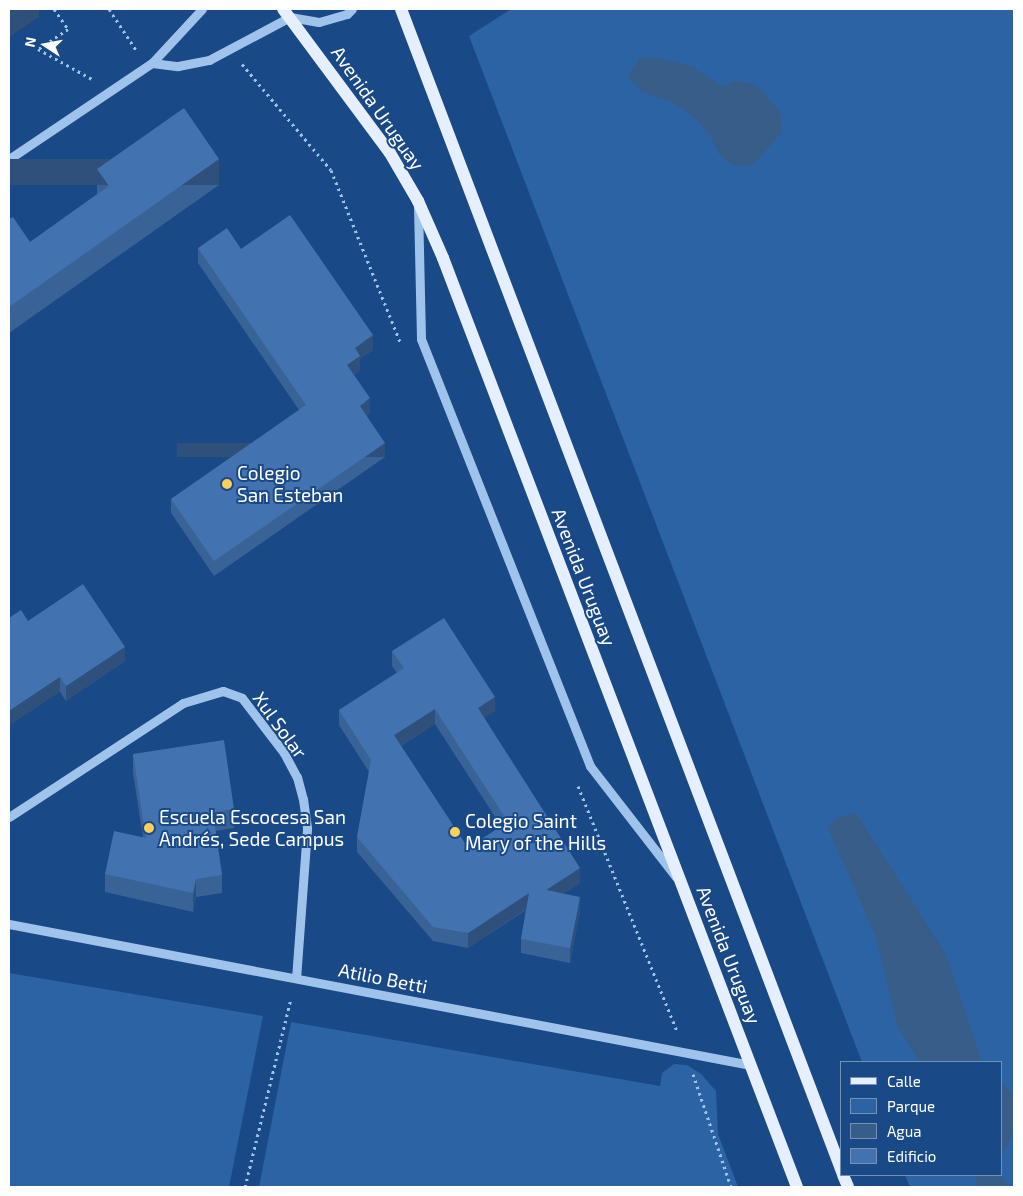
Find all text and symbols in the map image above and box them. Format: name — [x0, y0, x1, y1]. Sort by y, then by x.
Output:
north arrow — [20, 20, 70, 70]
text: N — [20, 35, 39, 49]
street label: Avenida Uruguay — [327, 42, 429, 174]
place label: Colegio San Esteban — [237, 462, 343, 506]
marker: Colegio San Esteban — [221, 478, 233, 490]
street label: Avenida Uruguay — [547, 505, 621, 649]
street label: Xul Solar — [248, 687, 312, 763]
place label: Escuela Escocesa San Andrés, Sede Campus — [159, 806, 346, 850]
place label: Colegio Saint Mary of the Hills — [465, 810, 607, 854]
marker: Escuela Escocesa San Andrés, Sede Campus — [143, 822, 155, 834]
marker: Colegio Saint Mary of the Hills — [449, 826, 461, 838]
street label: Avenida Uruguay — [692, 883, 766, 1027]
street label: Atilio Betti — [337, 958, 429, 998]
legend — [840, 1061, 1003, 1176]
text: Calle — [887, 1072, 921, 1090]
text: Parque — [887, 1097, 935, 1115]
text: Agua — [887, 1122, 922, 1140]
text: Edificio — [887, 1147, 936, 1165]

